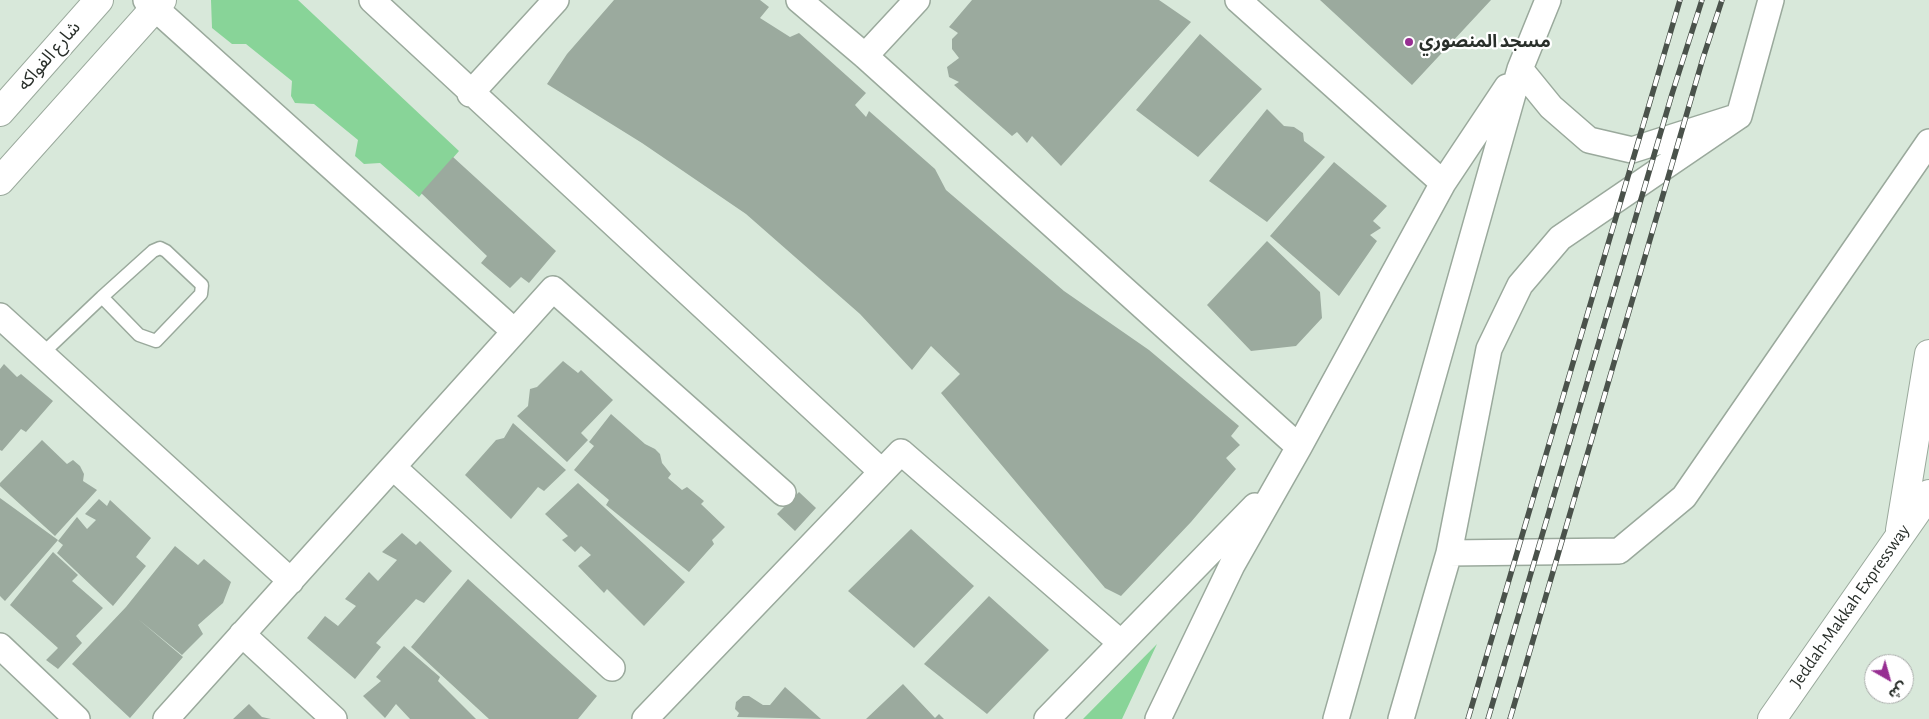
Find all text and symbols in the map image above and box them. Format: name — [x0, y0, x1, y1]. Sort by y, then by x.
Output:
street label: شارع الفواكه — [13, 17, 85, 95]
place label: مسجد المنصوري — [1419, 31, 1551, 53]
marker: مسجد المنصوري — [1403, 36, 1415, 48]
street label: Jeddah-Makkah Expressway — [1785, 520, 1915, 692]
north arrow — [1864, 654, 1914, 704]
text: ش — [1886, 679, 1909, 701]

